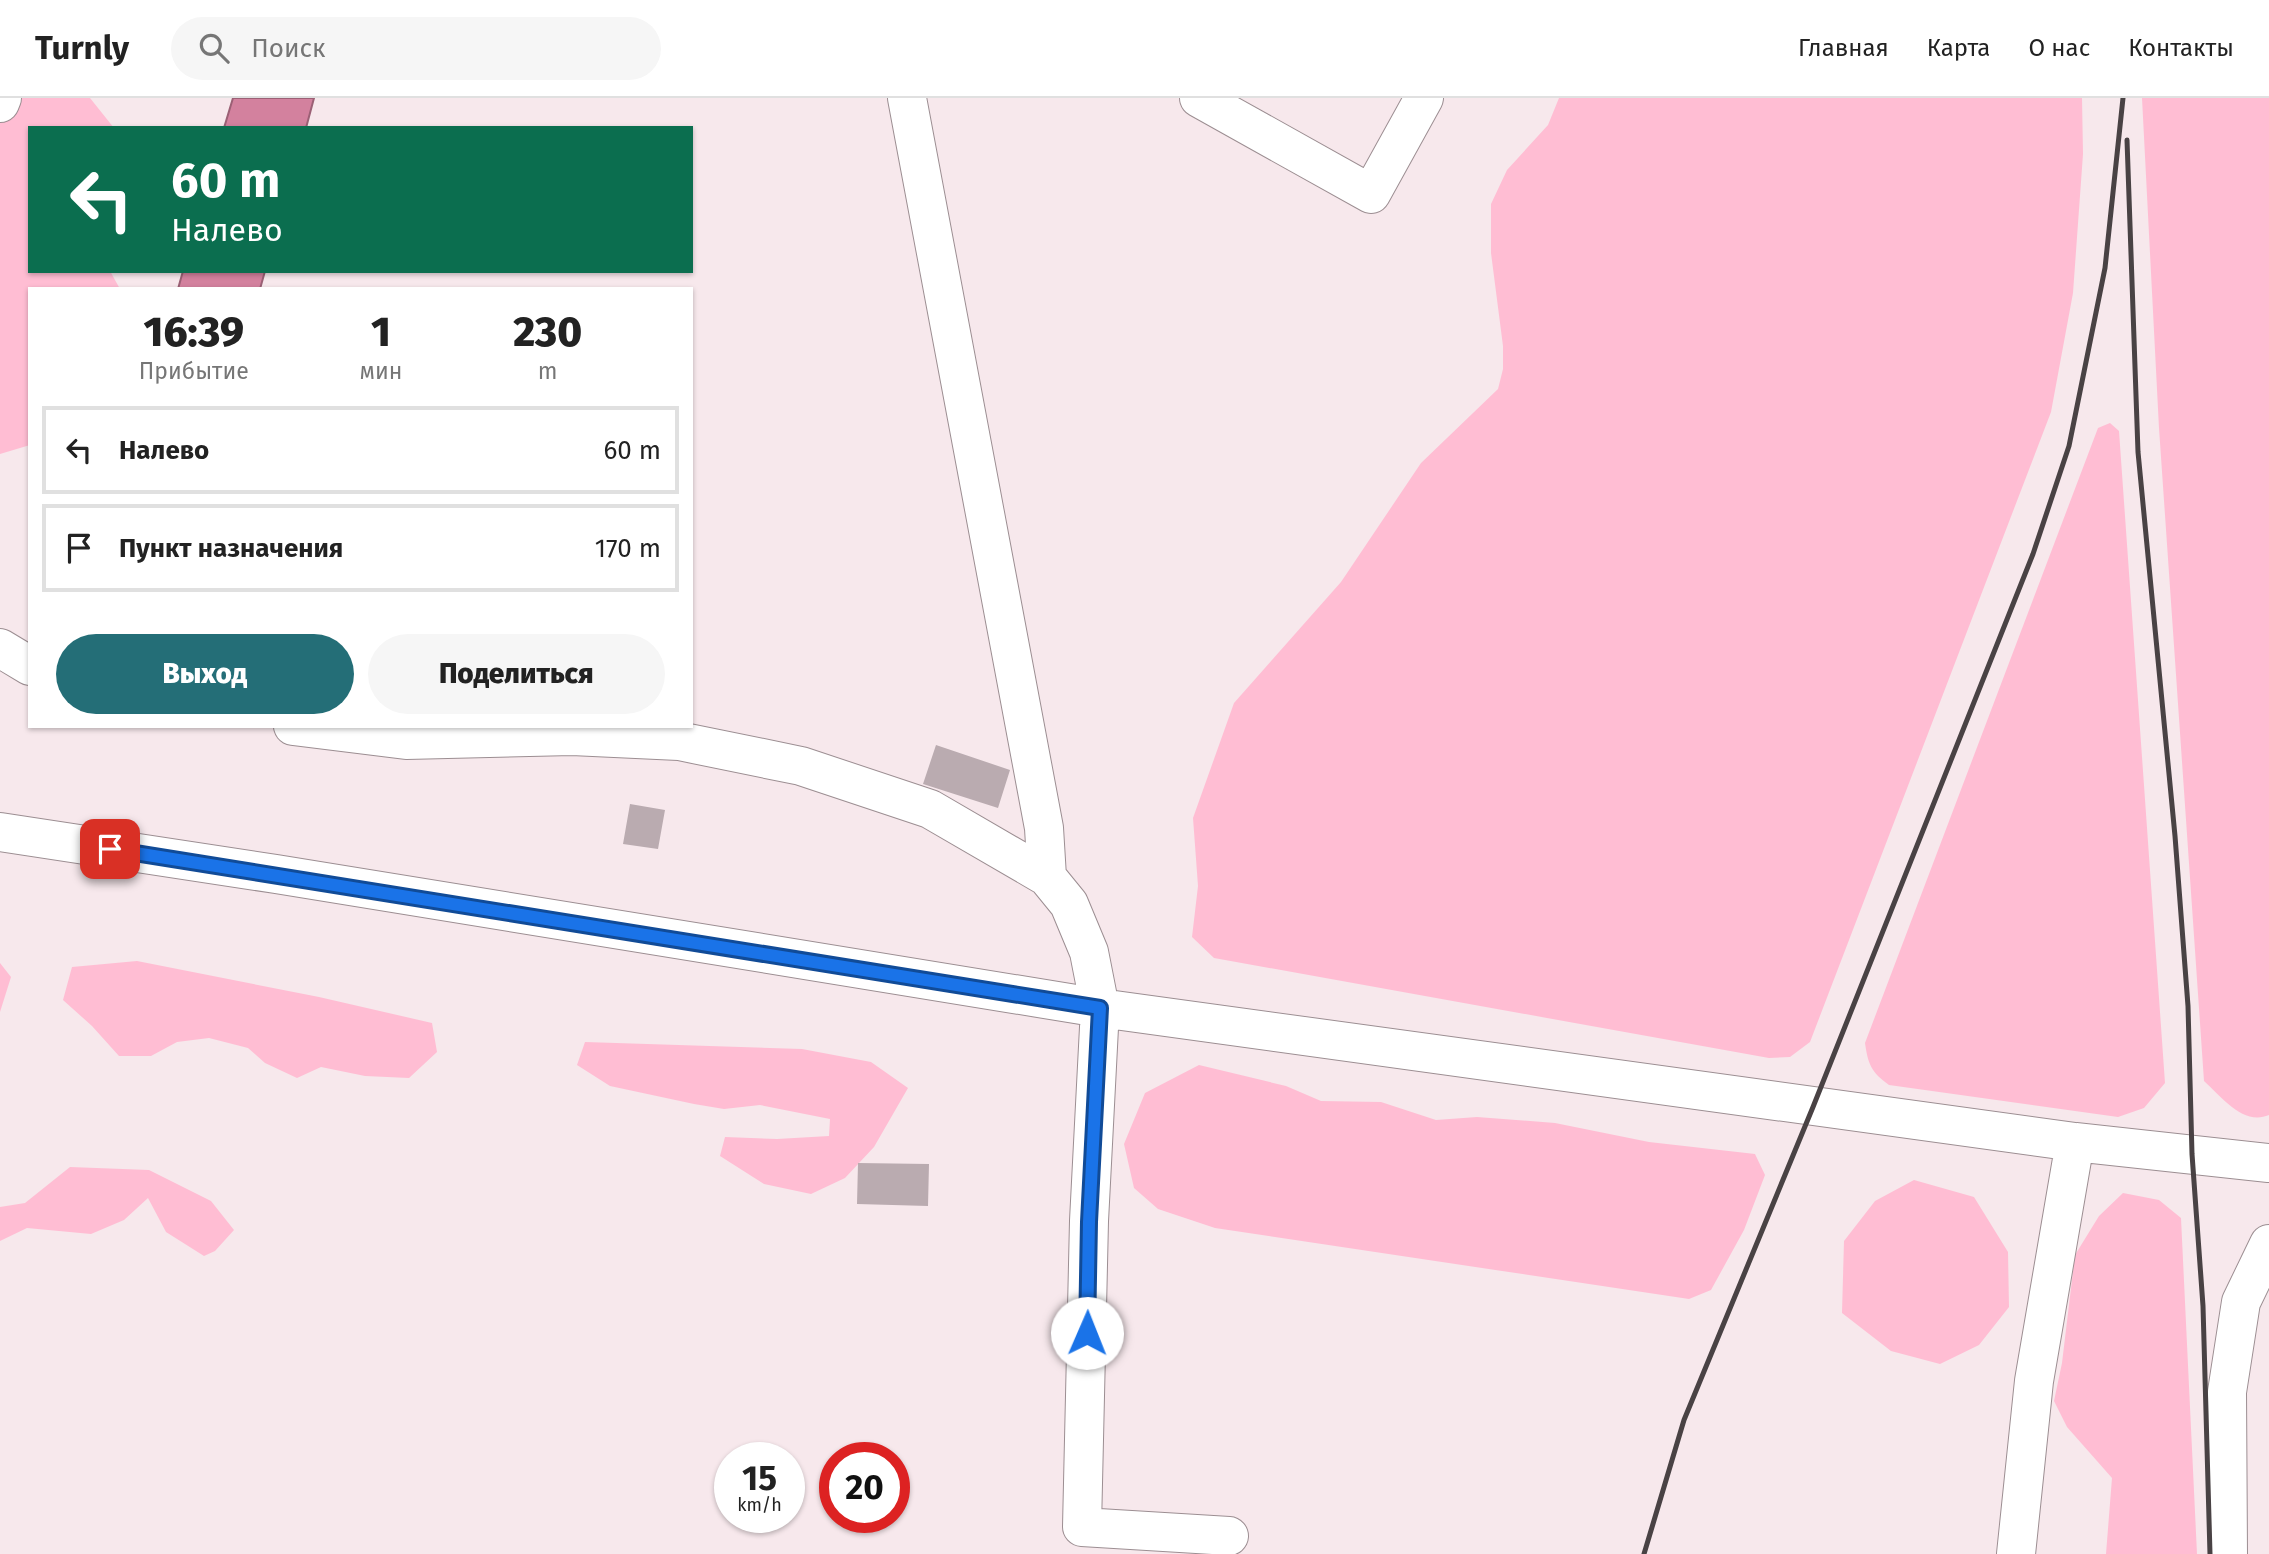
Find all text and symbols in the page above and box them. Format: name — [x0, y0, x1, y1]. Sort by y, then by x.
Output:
search box — [171, 17, 661, 80]
text: Turnly — [35, 28, 129, 68]
icon: search — [195, 29, 233, 67]
text: Поиск — [251, 33, 325, 64]
text: Главная — [1798, 34, 1889, 62]
text: Карта — [1927, 34, 1990, 62]
text: О нас — [2028, 34, 2090, 62]
text: Контакты — [2128, 34, 2234, 62]
text: 60 m — [171, 151, 280, 210]
icon: left — [56, 154, 147, 245]
text: Налево — [171, 211, 283, 249]
text: 16:39 — [144, 307, 244, 357]
text: 1 — [371, 307, 391, 357]
text: 230 — [513, 307, 582, 357]
text: Прибытие — [139, 357, 249, 385]
text: мин — [360, 357, 402, 385]
text: m — [538, 357, 558, 385]
icon: left — [60, 431, 98, 469]
text: Налево — [119, 435, 209, 466]
text: 60 m — [603, 435, 661, 466]
icon: arrive — [60, 529, 98, 567]
text: Пункт назначения — [119, 533, 343, 564]
text: 170 m — [595, 533, 661, 564]
button: Выход — [56, 634, 354, 714]
button: Поделиться — [368, 634, 665, 714]
pin — [80, 819, 140, 879]
icon: arrive — [91, 830, 129, 868]
position arrow — [1050, 1296, 1124, 1370]
speed limit sign: 20 — [819, 1442, 910, 1533]
text: 15 — [742, 1457, 777, 1499]
text: km/h — [737, 1494, 782, 1516]

